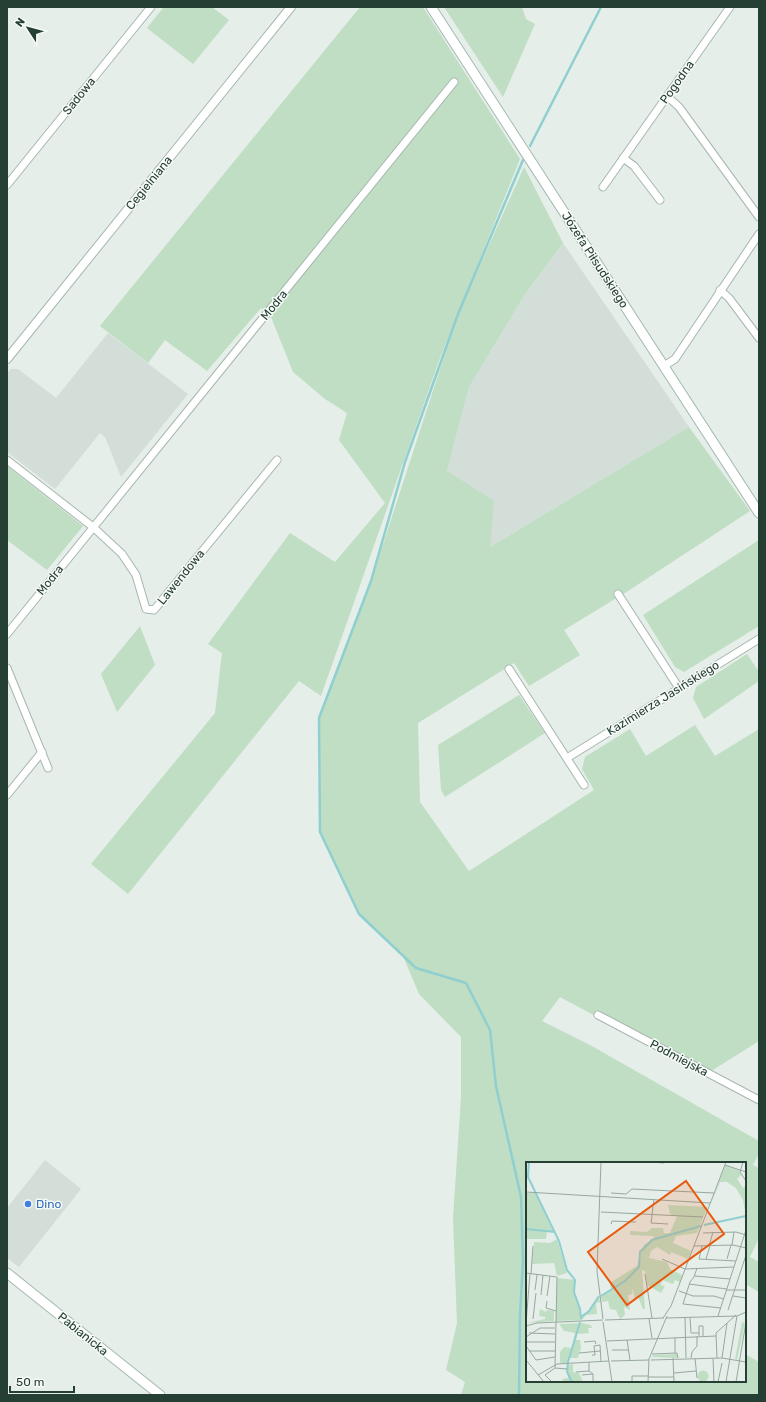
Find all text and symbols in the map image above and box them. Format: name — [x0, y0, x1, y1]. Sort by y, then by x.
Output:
north arrow — [8, 8, 48, 48]
text: N — [13, 15, 28, 29]
street label: Pogodna — [657, 58, 697, 106]
street label: Sadowa — [60, 74, 98, 118]
street label: Cegielniana — [123, 153, 175, 213]
street label: Józefa Piłsudskiego — [559, 209, 631, 311]
street label: Modra — [258, 287, 290, 323]
street label: Lawendowa — [155, 547, 207, 607]
street label: Modra — [34, 562, 66, 598]
street label: Kazimierza Jasińskiego — [604, 658, 722, 738]
street label: Podmiejska — [648, 1037, 710, 1079]
inset map — [526, 1162, 746, 1382]
place label: Dino — [36, 1197, 61, 1211]
marker: Dino — [23, 1199, 33, 1209]
street label: Pabianicka — [55, 1310, 111, 1358]
scale bar — [10, 1368, 74, 1394]
text: 50 m — [16, 1375, 44, 1389]

